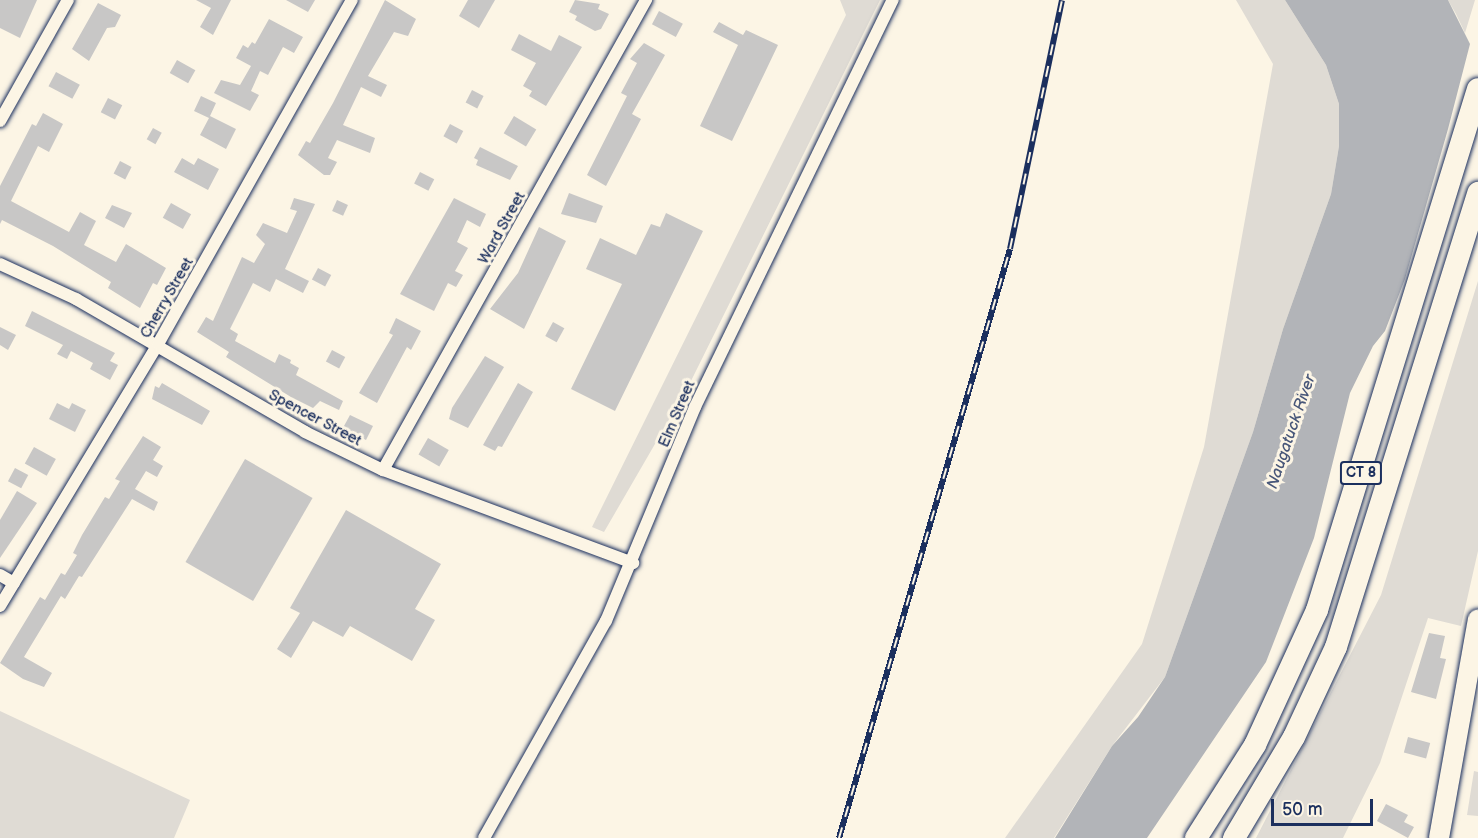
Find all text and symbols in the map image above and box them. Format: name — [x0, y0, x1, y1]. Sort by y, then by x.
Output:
street label: Ward Street — [475, 189, 529, 267]
street label: Cherry Street — [136, 254, 198, 342]
water label: Naugatuck River — [1263, 372, 1321, 492]
street label: Elm Street — [655, 378, 699, 450]
street label: Spencer Street — [265, 386, 365, 450]
road number: CT 8 — [1338, 462, 1384, 484]
scale bar — [1274, 787, 1376, 825]
text: 50 m — [1282, 799, 1323, 820]

